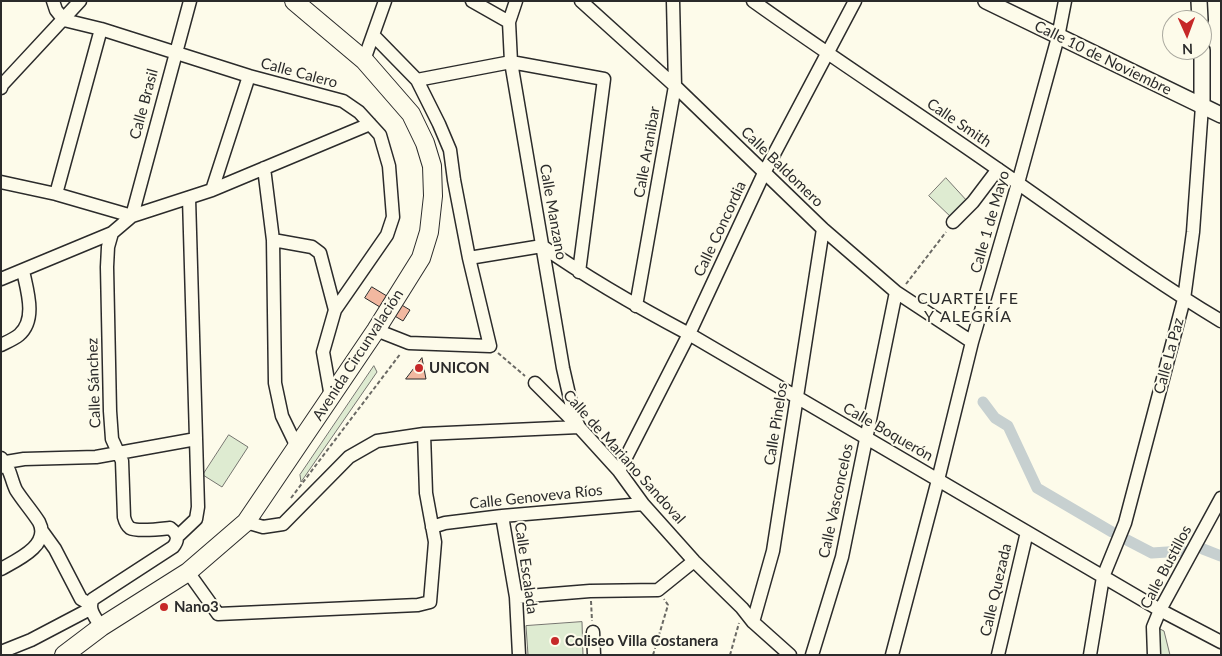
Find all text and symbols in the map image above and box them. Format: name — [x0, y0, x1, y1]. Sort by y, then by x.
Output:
north arrow — [1162, 10, 1212, 60]
street label: Calle 10 de Noviembre — [1032, 17, 1174, 99]
text: N — [1182, 41, 1193, 58]
street label: Calle Calero — [259, 54, 339, 92]
street label: Calle Brasil — [126, 67, 162, 141]
street label: Calle Smith — [923, 95, 995, 151]
street label: Calle Aranibar — [630, 105, 664, 199]
street label: Calle Baldomero — [737, 123, 827, 211]
street label: Calle Manzano — [536, 163, 570, 261]
street label: Calle 1 de Mayo — [967, 169, 1013, 275]
street label: Calle Concordia — [690, 178, 750, 280]
street label: Avenida Circunvalación — [309, 286, 407, 424]
district label: CUARTEL FE Y ALEGRÍA — [916, 289, 1020, 327]
street label: Calle La Paz — [1150, 316, 1188, 396]
street label: Calle Sánchez — [83, 338, 105, 428]
place label: UNICON — [429, 359, 490, 377]
marker: UNICON — [413, 362, 425, 374]
street label: Calle Pinelos — [761, 381, 791, 467]
street label: Calle de Mariano Sandoval — [559, 386, 689, 528]
street label: Calle Boquerón — [840, 399, 936, 465]
street label: Calle Vasconcelos — [815, 442, 857, 560]
street label: Calle Genoveva Ríos — [469, 481, 603, 513]
street label: Calle Escalada — [511, 521, 541, 615]
street label: Calle Bustillos — [1136, 522, 1196, 612]
street label: Calle Quezada — [977, 542, 1015, 638]
place label: Nano3 — [174, 598, 219, 616]
marker: Nano3 — [158, 601, 170, 613]
place label: Coliseo Villa Costanera — [565, 632, 718, 650]
marker: Coliseo Villa Costanera — [549, 635, 561, 647]

